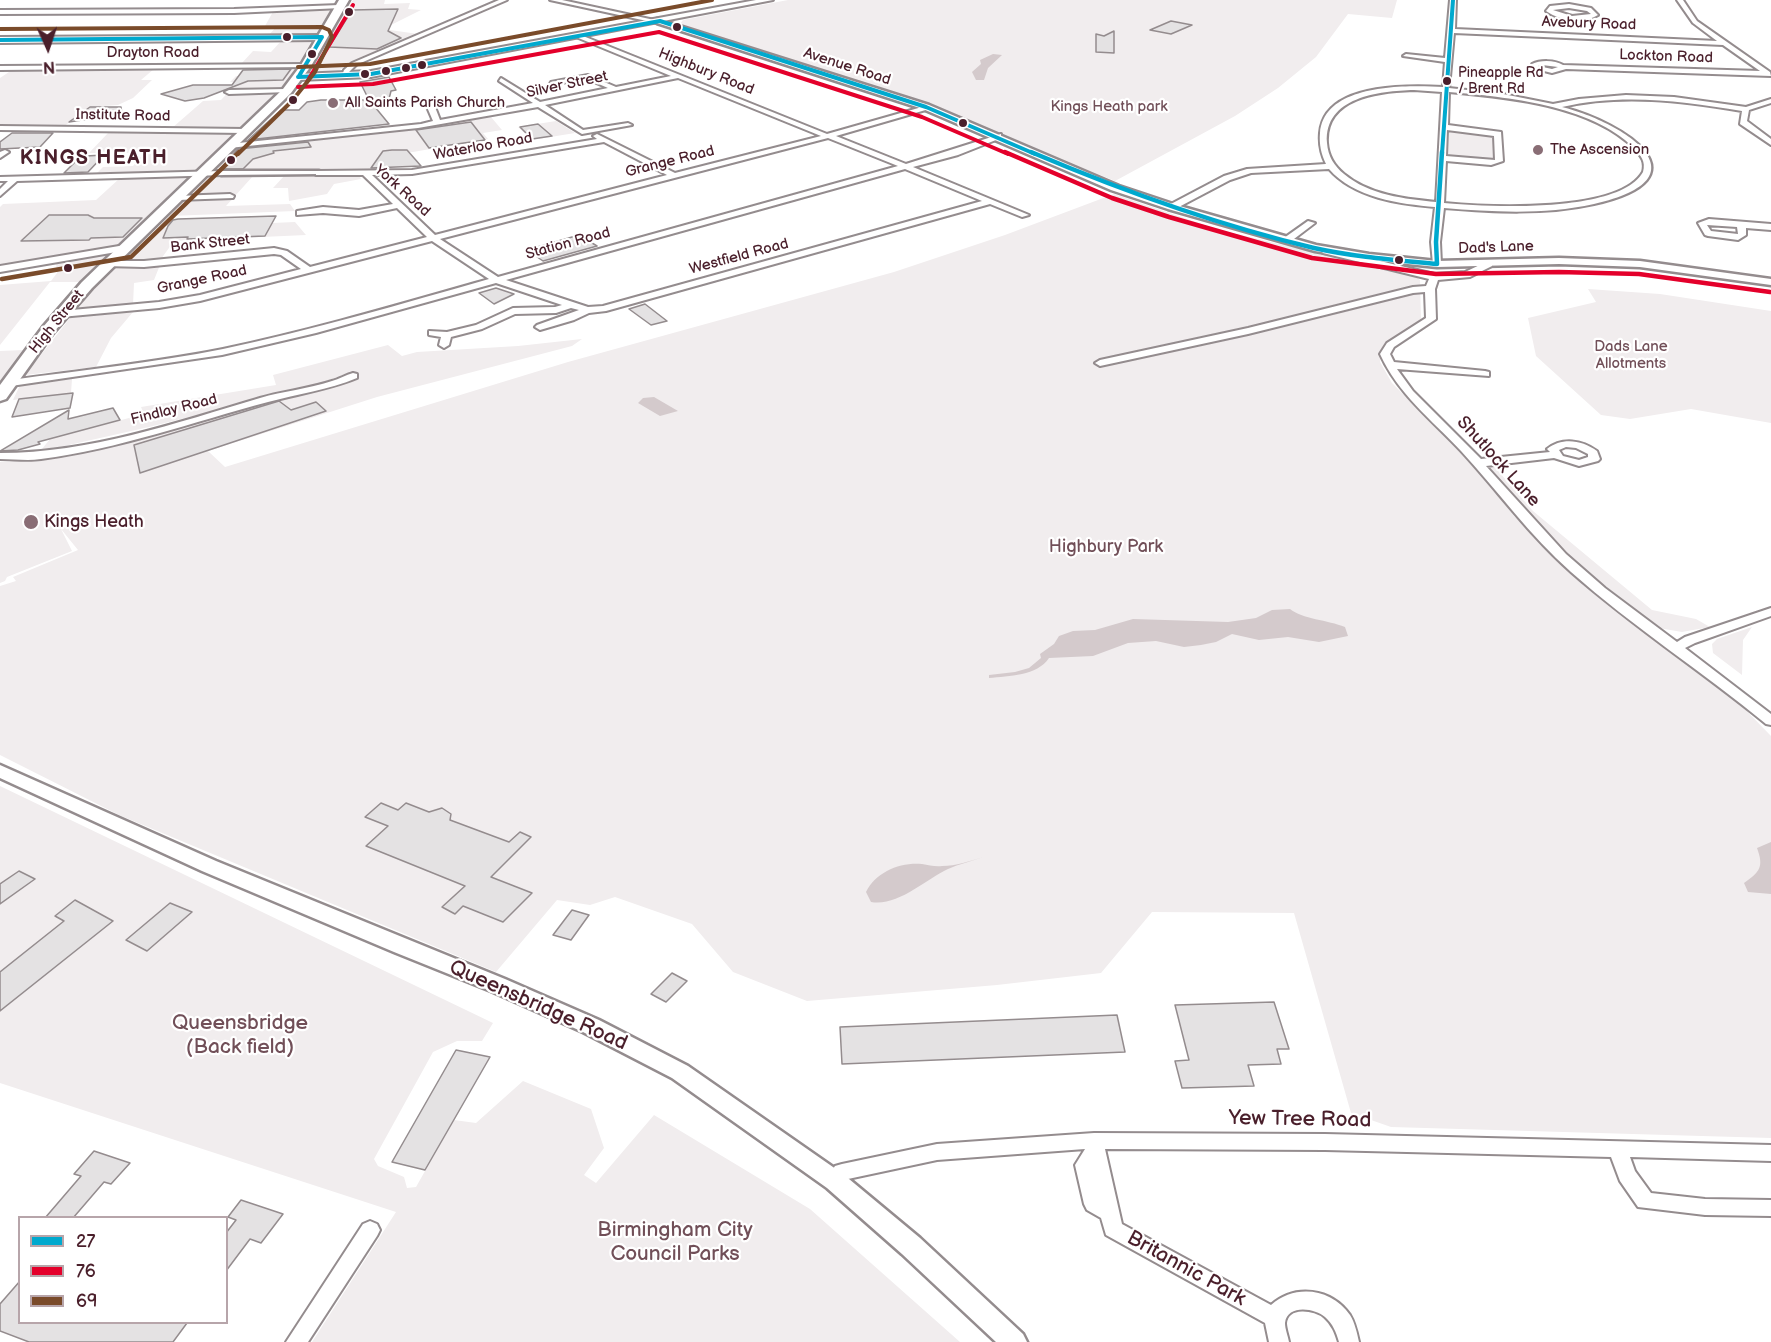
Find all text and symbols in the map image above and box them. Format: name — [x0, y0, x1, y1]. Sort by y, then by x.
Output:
unlabelled marker — [343, 6, 355, 18]
street label: Avebury Road — [1541, 13, 1637, 35]
north arrow — [18, 18, 78, 78]
unlabelled marker — [671, 21, 683, 33]
unlabelled marker — [281, 31, 293, 43]
street label: Drayton Road — [107, 44, 199, 62]
street label: Avenue Road — [801, 44, 893, 90]
street label: Highbury Road — [656, 45, 756, 99]
street label: Lockton Road — [1619, 46, 1713, 68]
unlabelled marker — [306, 48, 318, 60]
text: N — [42, 57, 55, 76]
unlabelled marker — [416, 59, 428, 71]
unlabelled marker — [400, 62, 412, 74]
unlabelled marker — [380, 65, 392, 77]
place label: Pineapple Rd / Brent Rd — [1458, 65, 1544, 98]
unlabelled marker — [359, 68, 371, 80]
street label: Silver Street — [525, 68, 609, 102]
marker: Pineapple Rd / Brent Rd — [1441, 75, 1453, 87]
unlabelled marker — [287, 94, 299, 106]
place label: All Saints Parish Church — [345, 94, 505, 112]
marker: All Saints Parish Church — [326, 96, 340, 110]
park label: Kings Heath park — [1050, 98, 1168, 116]
street label: Institute Road — [75, 106, 171, 126]
unlabelled marker — [957, 117, 969, 129]
street label: Waterloo Road — [432, 129, 534, 165]
place label: The Ascension — [1550, 141, 1649, 159]
street label: Grange Road — [624, 142, 716, 182]
marker: The Ascension — [1531, 143, 1545, 157]
district label: KINGS HEATH — [20, 147, 168, 171]
unlabelled marker — [225, 154, 237, 166]
street label: York Road — [370, 161, 434, 221]
street label: Station Road — [524, 224, 612, 264]
street label: Bank Street — [169, 231, 251, 257]
street label: Westfield Road — [687, 235, 791, 279]
street label: Dad's Lane — [1458, 238, 1534, 258]
unlabelled marker — [1393, 254, 1405, 266]
unlabelled marker — [62, 262, 74, 274]
street label: Grange Road — [156, 262, 248, 298]
street label: High Street — [26, 287, 88, 357]
park label: Dads Lane Allotments — [1594, 338, 1668, 373]
street label: Findlay Road — [129, 391, 219, 429]
street label: Shutlock Lane — [1452, 412, 1544, 512]
place label: Kings Heath — [44, 511, 144, 533]
marker: Kings Heath — [22, 513, 40, 531]
park label: Highbury Park — [1049, 536, 1163, 558]
street label: Queensbridge Road — [445, 955, 631, 1057]
park label: Queensbridge (Back field) — [172, 1011, 308, 1061]
street label: Yew Tree Road — [1228, 1106, 1372, 1134]
legend — [18, 1216, 228, 1324]
park label: Birmingham City Council Parks — [597, 1218, 753, 1268]
street label: Britannic Park — [1122, 1226, 1250, 1312]
text: 27 — [76, 1231, 95, 1252]
text: 76 — [76, 1261, 96, 1282]
text: 69 — [76, 1291, 97, 1312]

